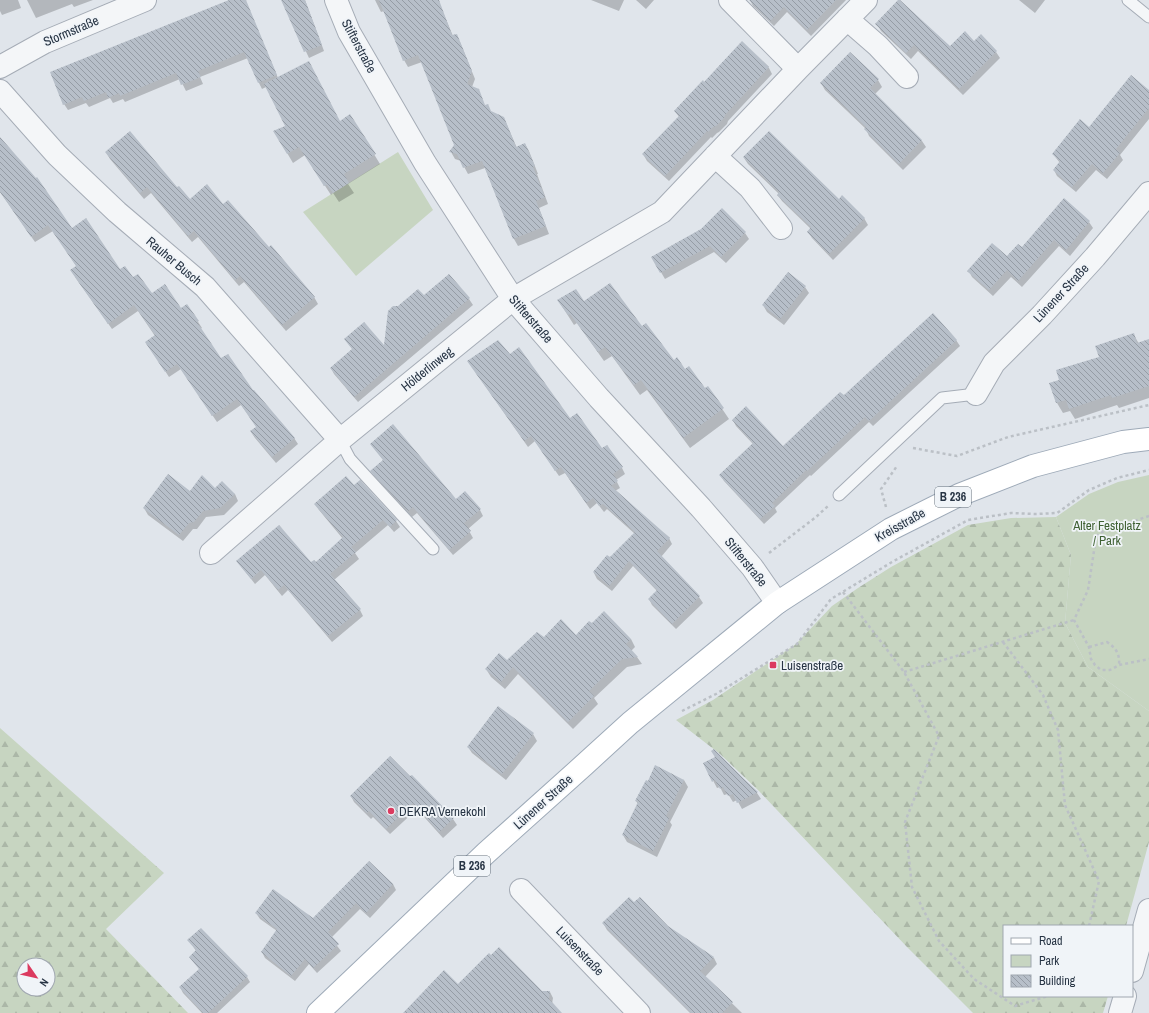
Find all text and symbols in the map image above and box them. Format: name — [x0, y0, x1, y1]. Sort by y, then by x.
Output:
street label: Stormstraße — [41, 12, 101, 50]
street label: Stifterstraße — [338, 16, 380, 76]
street label: Rauher Busch — [143, 233, 205, 289]
street label: Lünener Straße — [1030, 260, 1093, 326]
street label: Stifterstraße — [505, 291, 557, 347]
street label: Hölderlinweg — [397, 343, 457, 395]
road number: B 236 — [935, 487, 971, 507]
street label: Kreisstraße — [872, 504, 928, 546]
park label: Alter Festplatz / Park — [1072, 517, 1141, 549]
street label: Stifterstraße — [721, 534, 771, 590]
place label: Luisenstraße — [781, 657, 843, 674]
marker: Luisenstraße — [768, 660, 778, 670]
street label: Lünener Straße — [510, 771, 576, 833]
place label: DEKRA Vernekohl — [399, 803, 486, 820]
marker: DEKRA Vernekohl — [386, 806, 396, 816]
road number: B 236 — [454, 856, 490, 876]
street label: Luisenstraße — [552, 923, 608, 979]
legend — [1003, 925, 1133, 997]
text: Road — [1039, 933, 1063, 949]
text: Park — [1039, 953, 1059, 969]
north arrow — [16, 957, 56, 997]
text: Building — [1039, 973, 1076, 989]
text: N — [37, 976, 52, 989]

